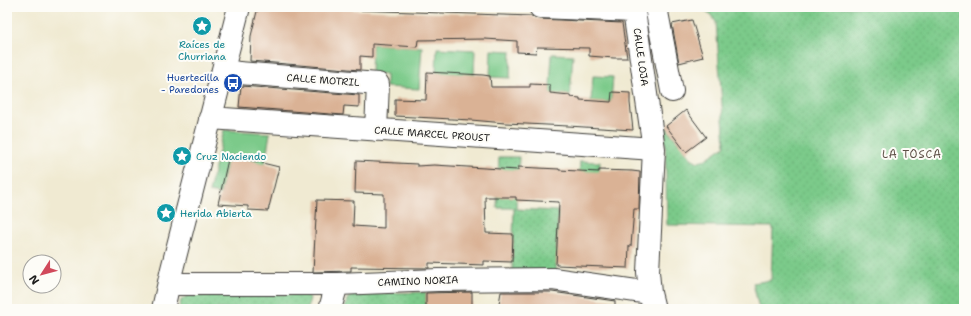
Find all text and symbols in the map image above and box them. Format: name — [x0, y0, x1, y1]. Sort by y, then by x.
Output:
place icon: Raíces de Churriana — [191, 15, 213, 37]
street label: CALLE LOJA — [630, 27, 652, 87]
place label: Raíces de Churriana — [178, 38, 227, 63]
place label: Huertecilla - Paredones — [161, 71, 220, 96]
street label: CALLE MOTRIL — [286, 71, 360, 89]
bus stop icon: Huertecilla - Paredones — [222, 72, 244, 94]
street label: CALLE MARCEL PROUST — [374, 123, 490, 145]
place icon: Cruz Naciendo — [171, 145, 193, 167]
district label: LA TOSCA — [882, 147, 942, 162]
place label: Cruz Naciendo — [196, 150, 266, 163]
place icon: Herida Abierta — [155, 202, 177, 224]
place label: Herida Abierta — [180, 207, 252, 220]
north arrow — [22, 254, 62, 294]
text: N — [26, 271, 43, 288]
street label: CAMINO NORIA — [378, 273, 458, 289]

